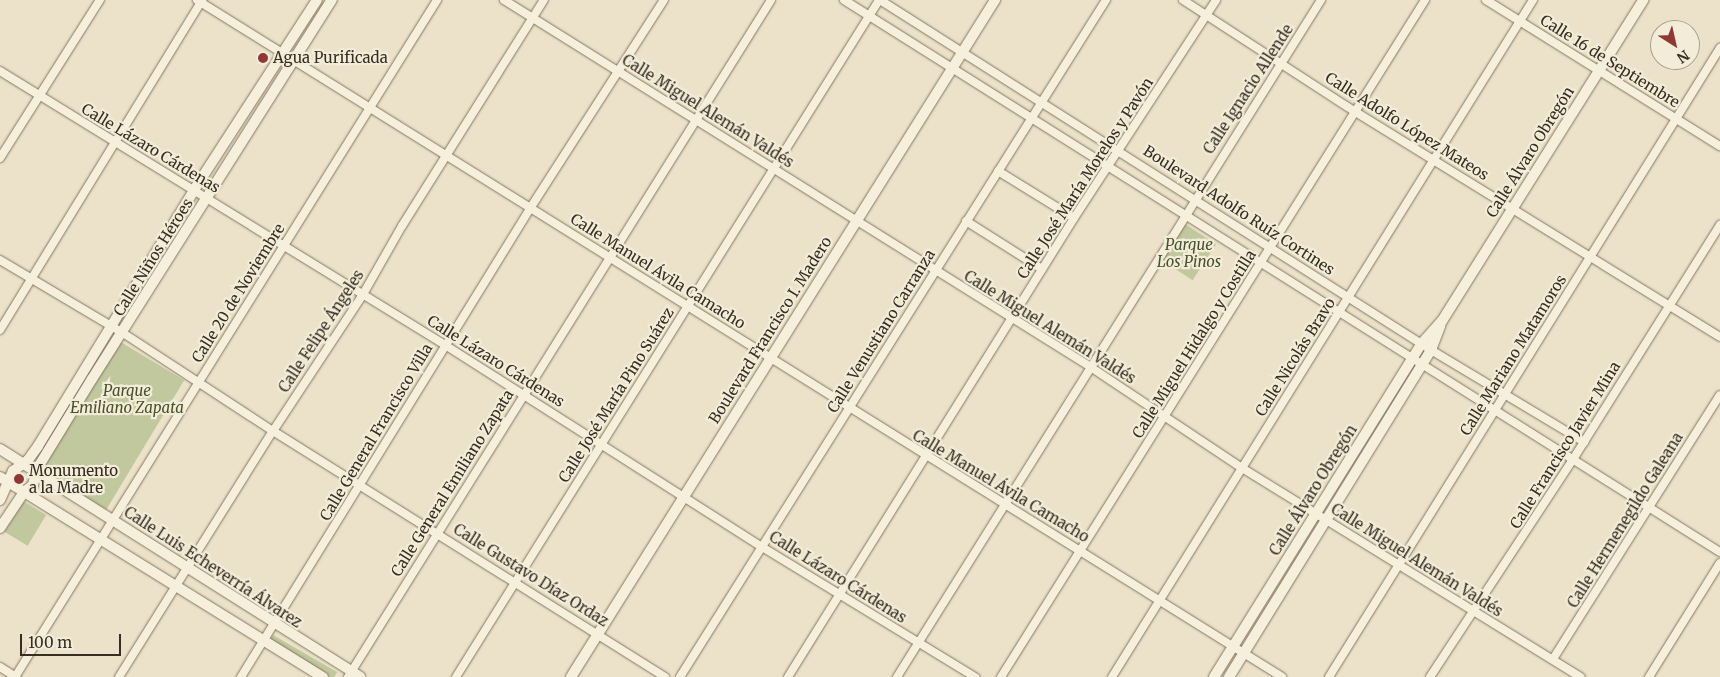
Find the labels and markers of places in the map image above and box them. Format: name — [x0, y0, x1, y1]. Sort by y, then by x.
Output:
place label: Agua Purificada — [273, 49, 388, 67]
marker: Agua Purificada — [257, 52, 269, 64]
place label: Monumento a la Madre — [29, 461, 118, 496]
marker: Monumento a la Madre — [13, 473, 25, 485]

